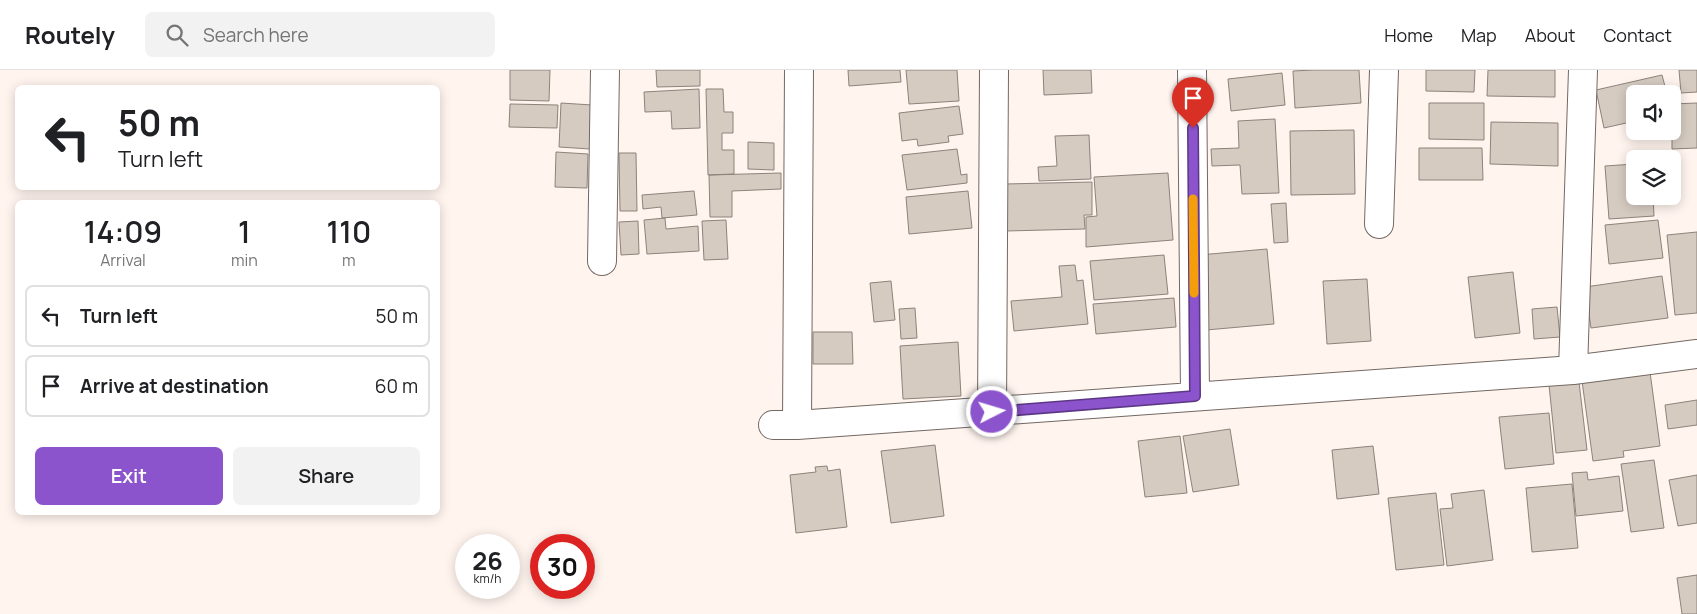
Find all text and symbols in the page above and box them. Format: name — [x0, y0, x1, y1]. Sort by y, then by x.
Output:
search box — [145, 12, 495, 57]
text: Routely — [25, 18, 115, 51]
icon: search — [163, 21, 191, 49]
text: Search here — [203, 22, 309, 48]
text: Home — [1384, 23, 1433, 47]
text: Map — [1461, 23, 1497, 47]
text: About — [1525, 23, 1575, 47]
text: Contact — [1603, 23, 1672, 47]
pin — [1172, 77, 1214, 128]
icon: arrive — [1179, 84, 1207, 112]
map controls — [1626, 85, 1681, 205]
button: sound — [1626, 85, 1681, 140]
text: 50 m — [118, 99, 200, 147]
icon: left — [35, 105, 100, 170]
text: Turn left — [118, 144, 203, 174]
button: layers — [1626, 150, 1681, 205]
text: 14:09 — [84, 211, 162, 252]
text: 1 — [238, 211, 251, 252]
text: 110 — [327, 211, 371, 252]
text: Arrival — [100, 249, 146, 271]
text: min — [231, 249, 258, 271]
text: m — [342, 249, 356, 271]
icon: left — [37, 302, 65, 330]
text: Turn left — [80, 303, 158, 329]
text: 50 m — [376, 303, 418, 329]
icon: arrive — [37, 372, 65, 400]
text: Arrive at destination — [80, 373, 269, 399]
text: 60 m — [375, 373, 418, 399]
position arrow — [965, 385, 1017, 437]
button: Exit — [35, 447, 223, 505]
button: Share — [233, 447, 420, 505]
speed limit sign: 30 — [530, 534, 595, 599]
text: 26 — [472, 543, 503, 578]
text: km/h — [474, 570, 501, 587]

